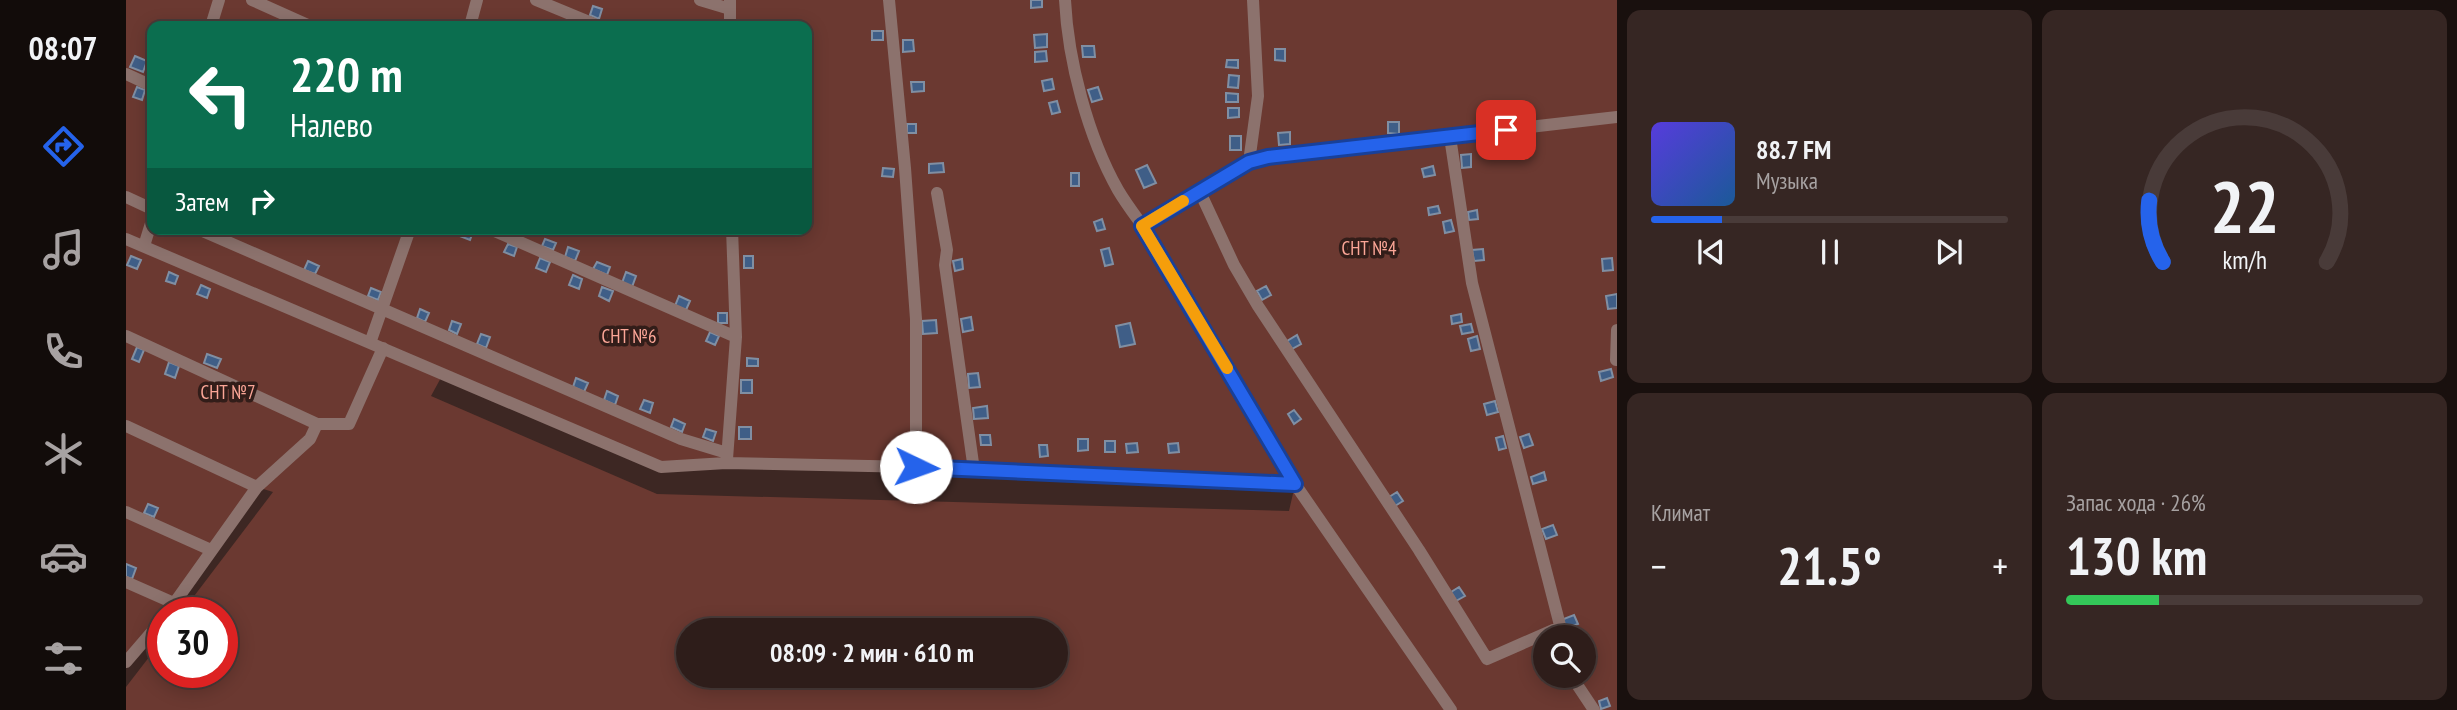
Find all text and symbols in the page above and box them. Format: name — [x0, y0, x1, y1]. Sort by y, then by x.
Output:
text: 08:07 — [28, 27, 98, 69]
text: 220 m — [290, 42, 403, 106]
icon: left — [175, 49, 266, 140]
pin — [1476, 100, 1536, 160]
text: Налево — [290, 104, 373, 146]
icon: arrive — [1487, 111, 1525, 149]
icon: directions — [39, 122, 88, 171]
text: 88.7 FM — [1756, 133, 1831, 166]
text: 22 — [2210, 159, 2279, 253]
text: Музыка — [1756, 166, 1818, 195]
icon: right — [243, 182, 281, 220]
text: Затем — [175, 185, 229, 218]
icon: music — [39, 225, 88, 274]
icon: previous — [1692, 233, 1730, 271]
icon: pause — [1811, 233, 1849, 271]
icon: next — [1930, 233, 1968, 271]
park label: СНТ №4 — [1341, 236, 1397, 260]
text: km/h — [2222, 244, 2267, 276]
park label: СНТ №6 — [601, 324, 657, 348]
icon: phone — [39, 327, 88, 376]
park label: СНТ №7 — [200, 380, 256, 404]
icon: climate — [39, 429, 88, 478]
position arrow — [879, 430, 953, 504]
text: Запас хода · 26% — [2066, 488, 2206, 517]
text: Климат — [1651, 498, 1710, 527]
text: 130 km — [2066, 522, 2207, 589]
icon: car — [39, 532, 88, 581]
text: 21.5° — [1777, 532, 1882, 599]
text: − — [1651, 541, 1667, 590]
text: + — [1992, 541, 2008, 590]
speed limit sign: 30 — [147, 597, 238, 688]
map controls — [1533, 625, 1596, 688]
button: search — [1533, 625, 1596, 688]
icon: filters — [39, 634, 88, 683]
text: 08:09 · 2 мин · 610 m — [770, 636, 974, 669]

